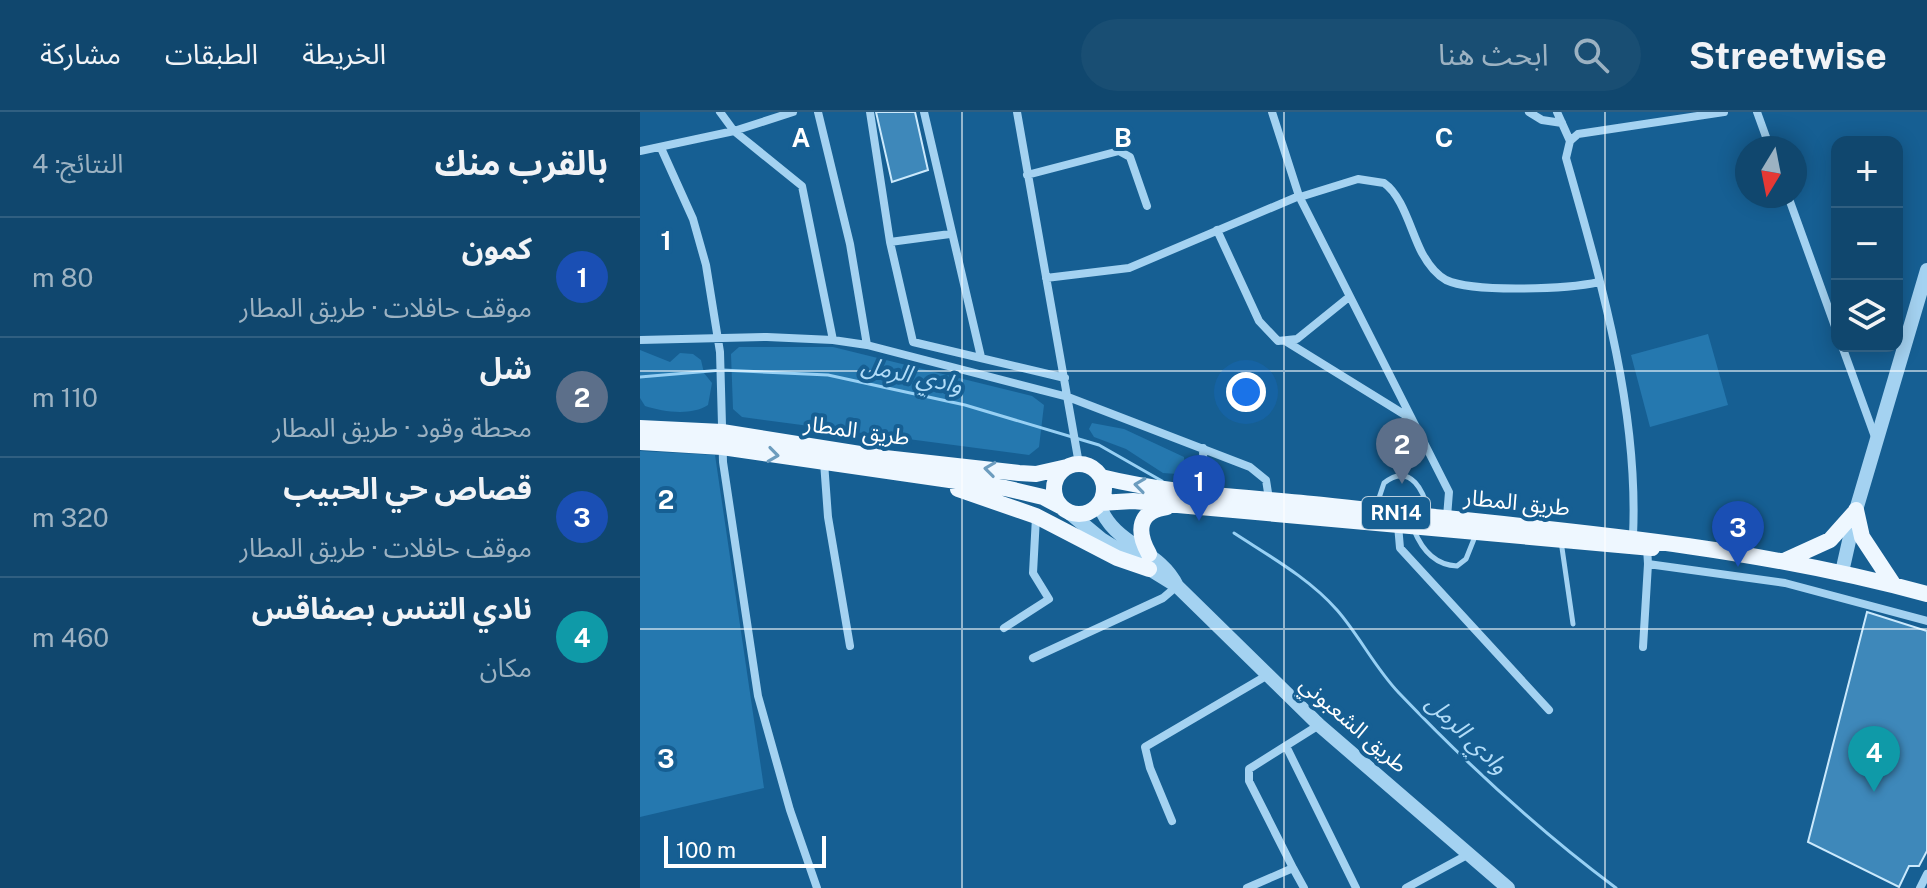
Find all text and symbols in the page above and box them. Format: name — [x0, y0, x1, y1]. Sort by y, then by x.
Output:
search box — [1081, 19, 1641, 91]
icon: search — [1569, 33, 1613, 77]
text: Streetwise — [1689, 33, 1887, 78]
text: ابحث هنا — [1438, 36, 1549, 72]
text: مشاركة — [40, 37, 121, 70]
text: الطبقات — [165, 37, 258, 70]
text: الخريطة — [302, 37, 386, 70]
text: A — [792, 122, 811, 153]
text: B — [1114, 122, 1132, 153]
text: C — [1435, 122, 1453, 153]
north arrow — [1735, 136, 1807, 208]
map controls — [1831, 136, 1903, 352]
button: + — [1831, 136, 1903, 208]
text: بالقرب منك — [435, 143, 608, 183]
text: النتائج: 4 — [32, 148, 123, 179]
button: − — [1831, 208, 1903, 280]
text: 1 — [660, 225, 672, 256]
text: كمون — [462, 230, 532, 266]
text: 80 m — [32, 262, 93, 293]
text: 1 — [576, 262, 588, 293]
button: layers — [1831, 280, 1903, 352]
text: موقف حافلات · طريق المطار — [240, 292, 532, 323]
text: شل — [480, 350, 532, 386]
water label: وادي الرمل — [858, 350, 966, 404]
your location — [1226, 372, 1266, 412]
text: 110 m — [32, 382, 98, 413]
text: 2 — [574, 382, 590, 413]
street label: طريق المطار — [801, 410, 912, 451]
text: محطة وقود · طريق المطار — [272, 412, 532, 443]
pin: 2 — [1376, 418, 1428, 484]
one-way arrow — [766, 446, 780, 463]
pin: 1 — [1173, 455, 1225, 521]
one-way arrow — [983, 461, 996, 478]
text: قصاص حي الحبيب — [283, 470, 532, 506]
one-way arrow — [1133, 477, 1146, 494]
street label: طريق المطار — [1462, 483, 1571, 521]
text: 2 — [658, 484, 674, 515]
road number: RN14 — [1362, 497, 1430, 529]
pin: 3 — [1712, 501, 1764, 567]
text: 320 m — [32, 502, 109, 533]
text: 3 — [573, 502, 591, 533]
text: موقف حافلات · طريق المطار — [240, 532, 532, 563]
text: نادي التنس بصفاقس — [252, 590, 532, 626]
text: 460 m — [32, 622, 109, 653]
text: 4 — [573, 622, 591, 653]
text: مكان — [480, 652, 532, 683]
street label: طريق الشعبوني — [1292, 670, 1413, 781]
water label: وادي الرمل — [1417, 688, 1515, 783]
pin: 4 — [1848, 726, 1900, 792]
text: 3 — [657, 743, 675, 774]
scale bar — [664, 832, 826, 868]
text: 100 m — [676, 837, 736, 863]

